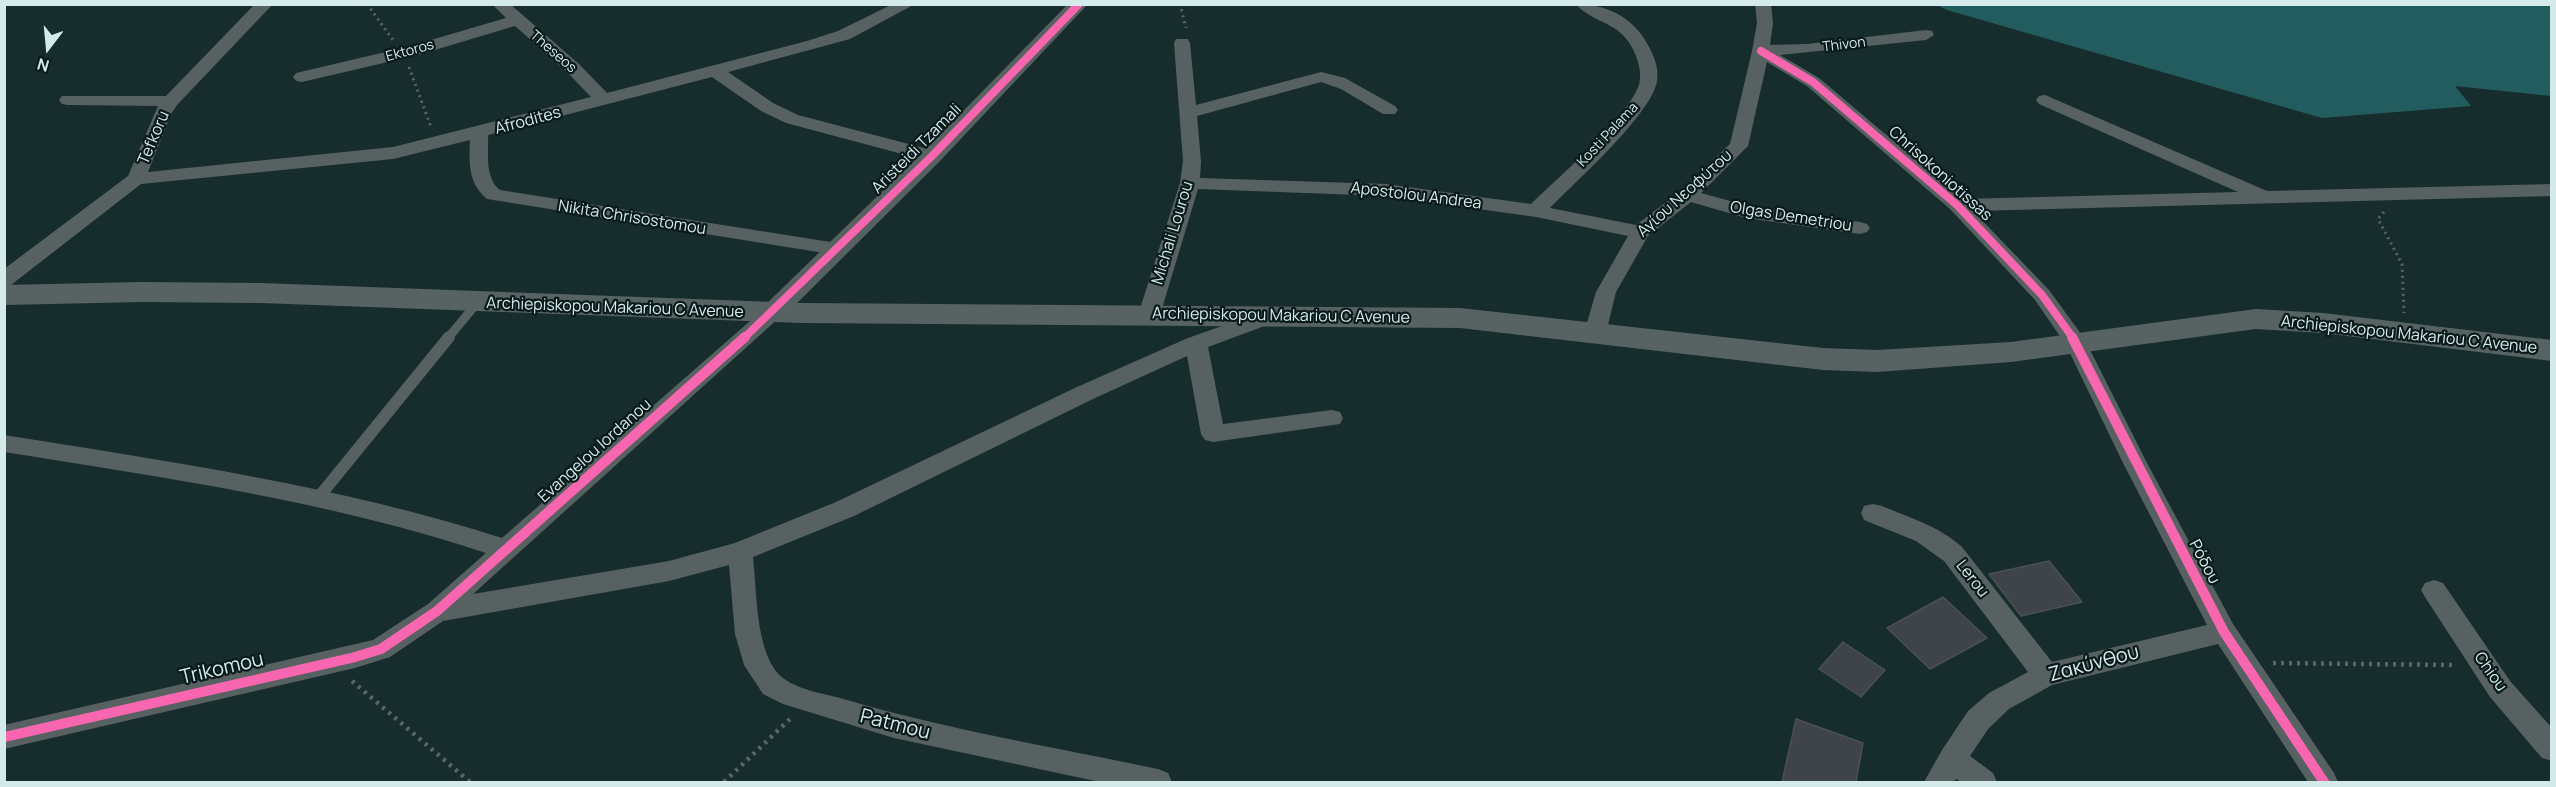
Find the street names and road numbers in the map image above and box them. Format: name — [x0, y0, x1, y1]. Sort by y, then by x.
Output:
street label: Theseos — [526, 27, 580, 77]
street label: Thivon — [1821, 34, 1867, 56]
street label: Ektoros — [384, 37, 436, 65]
street label: Kosti Palama — [1574, 99, 1642, 171]
street label: Aristeidi Tzamali — [868, 100, 966, 198]
street label: Afrodites — [493, 103, 563, 139]
street label: Tefkoru — [134, 108, 174, 168]
street label: Chrisokoniotissas — [1884, 123, 1996, 225]
street label: Αγίου Νεοφύτου — [1634, 146, 1736, 242]
street label: Apostolou Andrea — [1350, 178, 1482, 214]
street label: Michali Lourou — [1148, 179, 1198, 287]
street label: Nikita Chrisostomou — [557, 197, 707, 239]
street label: Olgas Demetriou — [1729, 198, 1853, 236]
street label: Archiepiskopou Makariou C Avenue — [486, 294, 744, 322]
street label: Archiepiskopou Makariou C Avenue — [1152, 304, 1410, 328]
street label: Archiepiskopou Makariou C Avenue — [2280, 312, 2538, 358]
street label: Evangelou Iordanou — [535, 395, 655, 507]
street label: Ρόδου — [2184, 537, 2224, 587]
street label: Lerou — [1951, 557, 1993, 601]
street label: Ζακύνθου — [2046, 640, 2142, 688]
street label: Trikomou — [178, 648, 266, 690]
street label: Chiou — [2470, 649, 2510, 695]
street label: Patmou — [857, 705, 933, 745]

